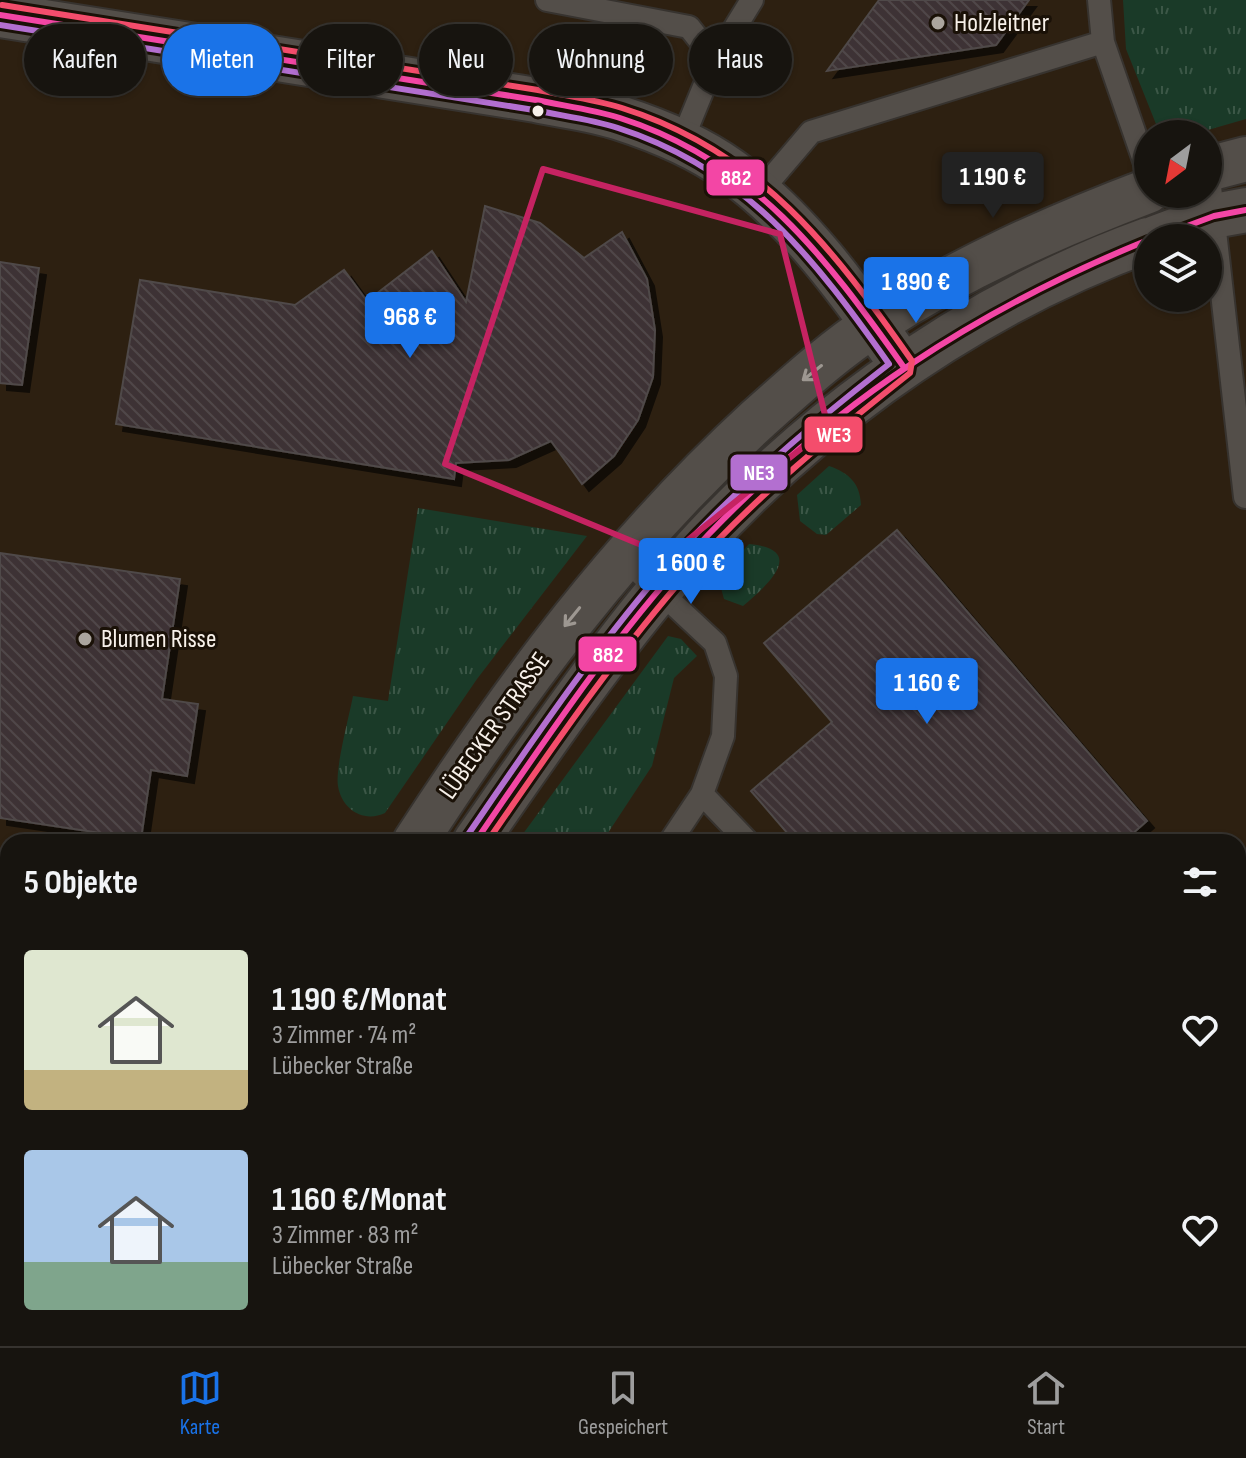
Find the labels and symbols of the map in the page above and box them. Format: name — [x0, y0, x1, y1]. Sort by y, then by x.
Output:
place label: Holzleitner — [954, 8, 1050, 39]
marker: Holzleitner — [929, 14, 947, 32]
unlabelled marker — [530, 103, 546, 119]
north arrow — [1134, 120, 1222, 208]
pin: 1 190 € — [919, 152, 1067, 220]
line badge: 882 — [705, 158, 766, 197]
text: 882 — [721, 165, 751, 192]
pin: 1 890 € — [842, 257, 990, 325]
pin: 968 € — [354, 292, 466, 360]
one-way arrow — [802, 364, 823, 381]
line badge: WE3 — [803, 415, 864, 454]
text: WE3 — [817, 422, 852, 449]
line badge: NE3 — [729, 453, 789, 492]
text: NE3 — [743, 460, 775, 487]
pin: 1 600 € — [617, 538, 765, 606]
one-way arrow — [563, 607, 581, 627]
place label: Blumen Risse — [101, 624, 216, 655]
marker: Blumen Risse — [76, 630, 94, 648]
line badge: 882 — [577, 635, 638, 673]
text: 882 — [593, 642, 623, 669]
street label: LÜBECKER STRASSE — [433, 647, 557, 805]
pin: 1 160 € — [853, 658, 1001, 726]

